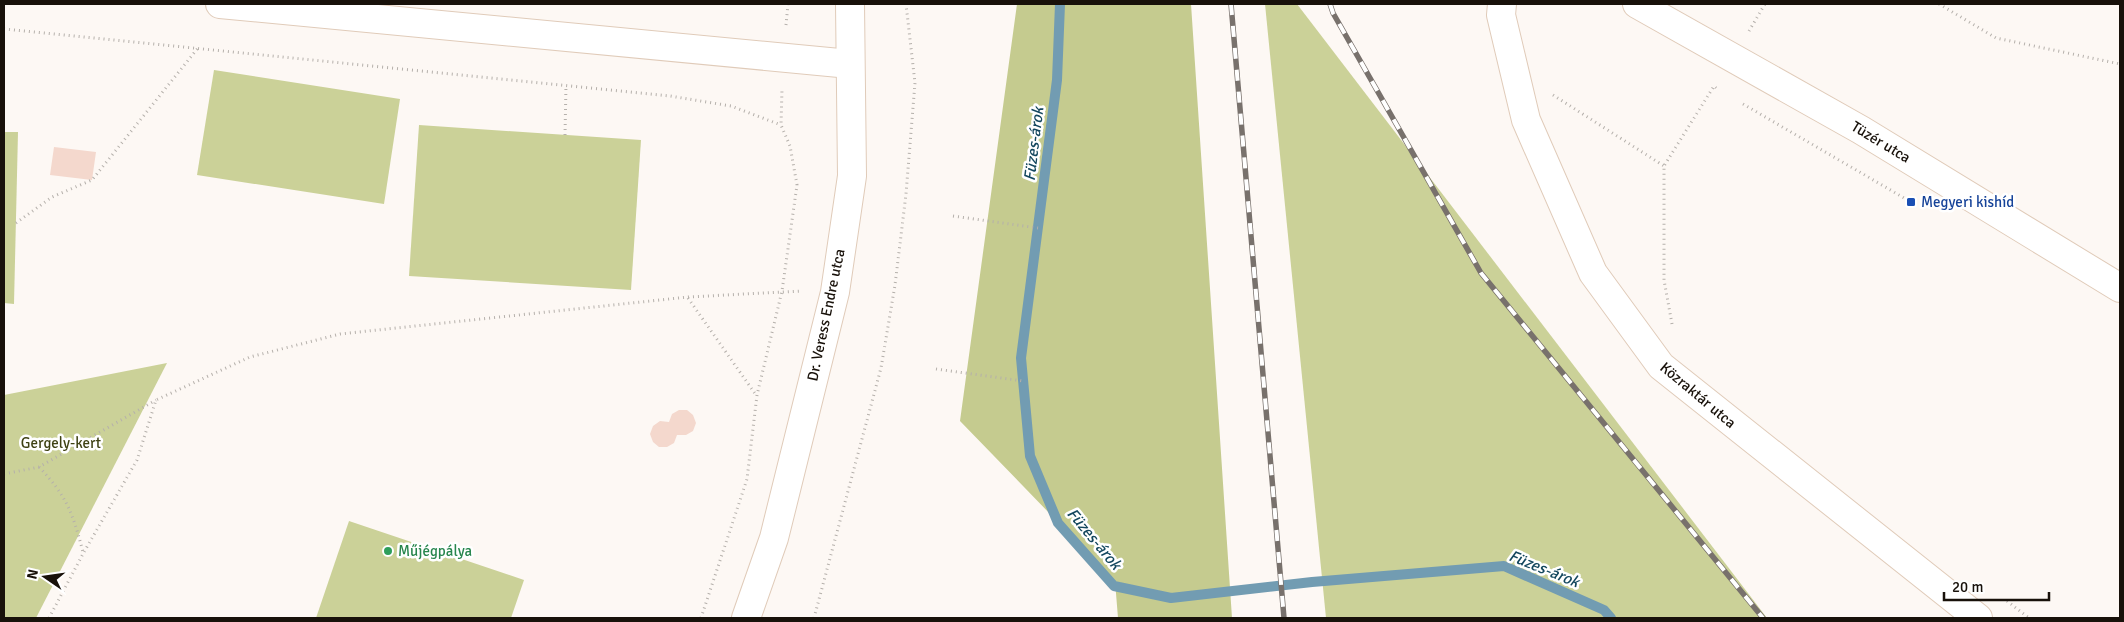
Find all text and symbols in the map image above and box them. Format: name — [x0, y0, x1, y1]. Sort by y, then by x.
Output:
water label: Füzes-árok — [1020, 104, 1049, 182]
street label: Tüzér utca — [1848, 117, 1914, 167]
place label: Megyeri kishíd — [1921, 193, 2014, 211]
marker: Megyeri kishíd — [1905, 196, 1917, 208]
street label: Dr. Veress Endre utca — [803, 247, 849, 383]
street label: Közraktár utca — [1657, 358, 1739, 432]
park label: Gergely-kert — [21, 434, 101, 452]
water label: Füzes-árok — [1062, 504, 1127, 575]
place label: Műjégpálya — [398, 542, 472, 560]
marker: Műjégpálya — [382, 545, 394, 557]
water label: Füzes-árok — [1506, 546, 1584, 593]
north arrow — [20, 552, 70, 602]
text: N — [23, 568, 42, 581]
scale bar — [1944, 570, 2049, 602]
text: 20 m — [1952, 578, 1983, 596]

